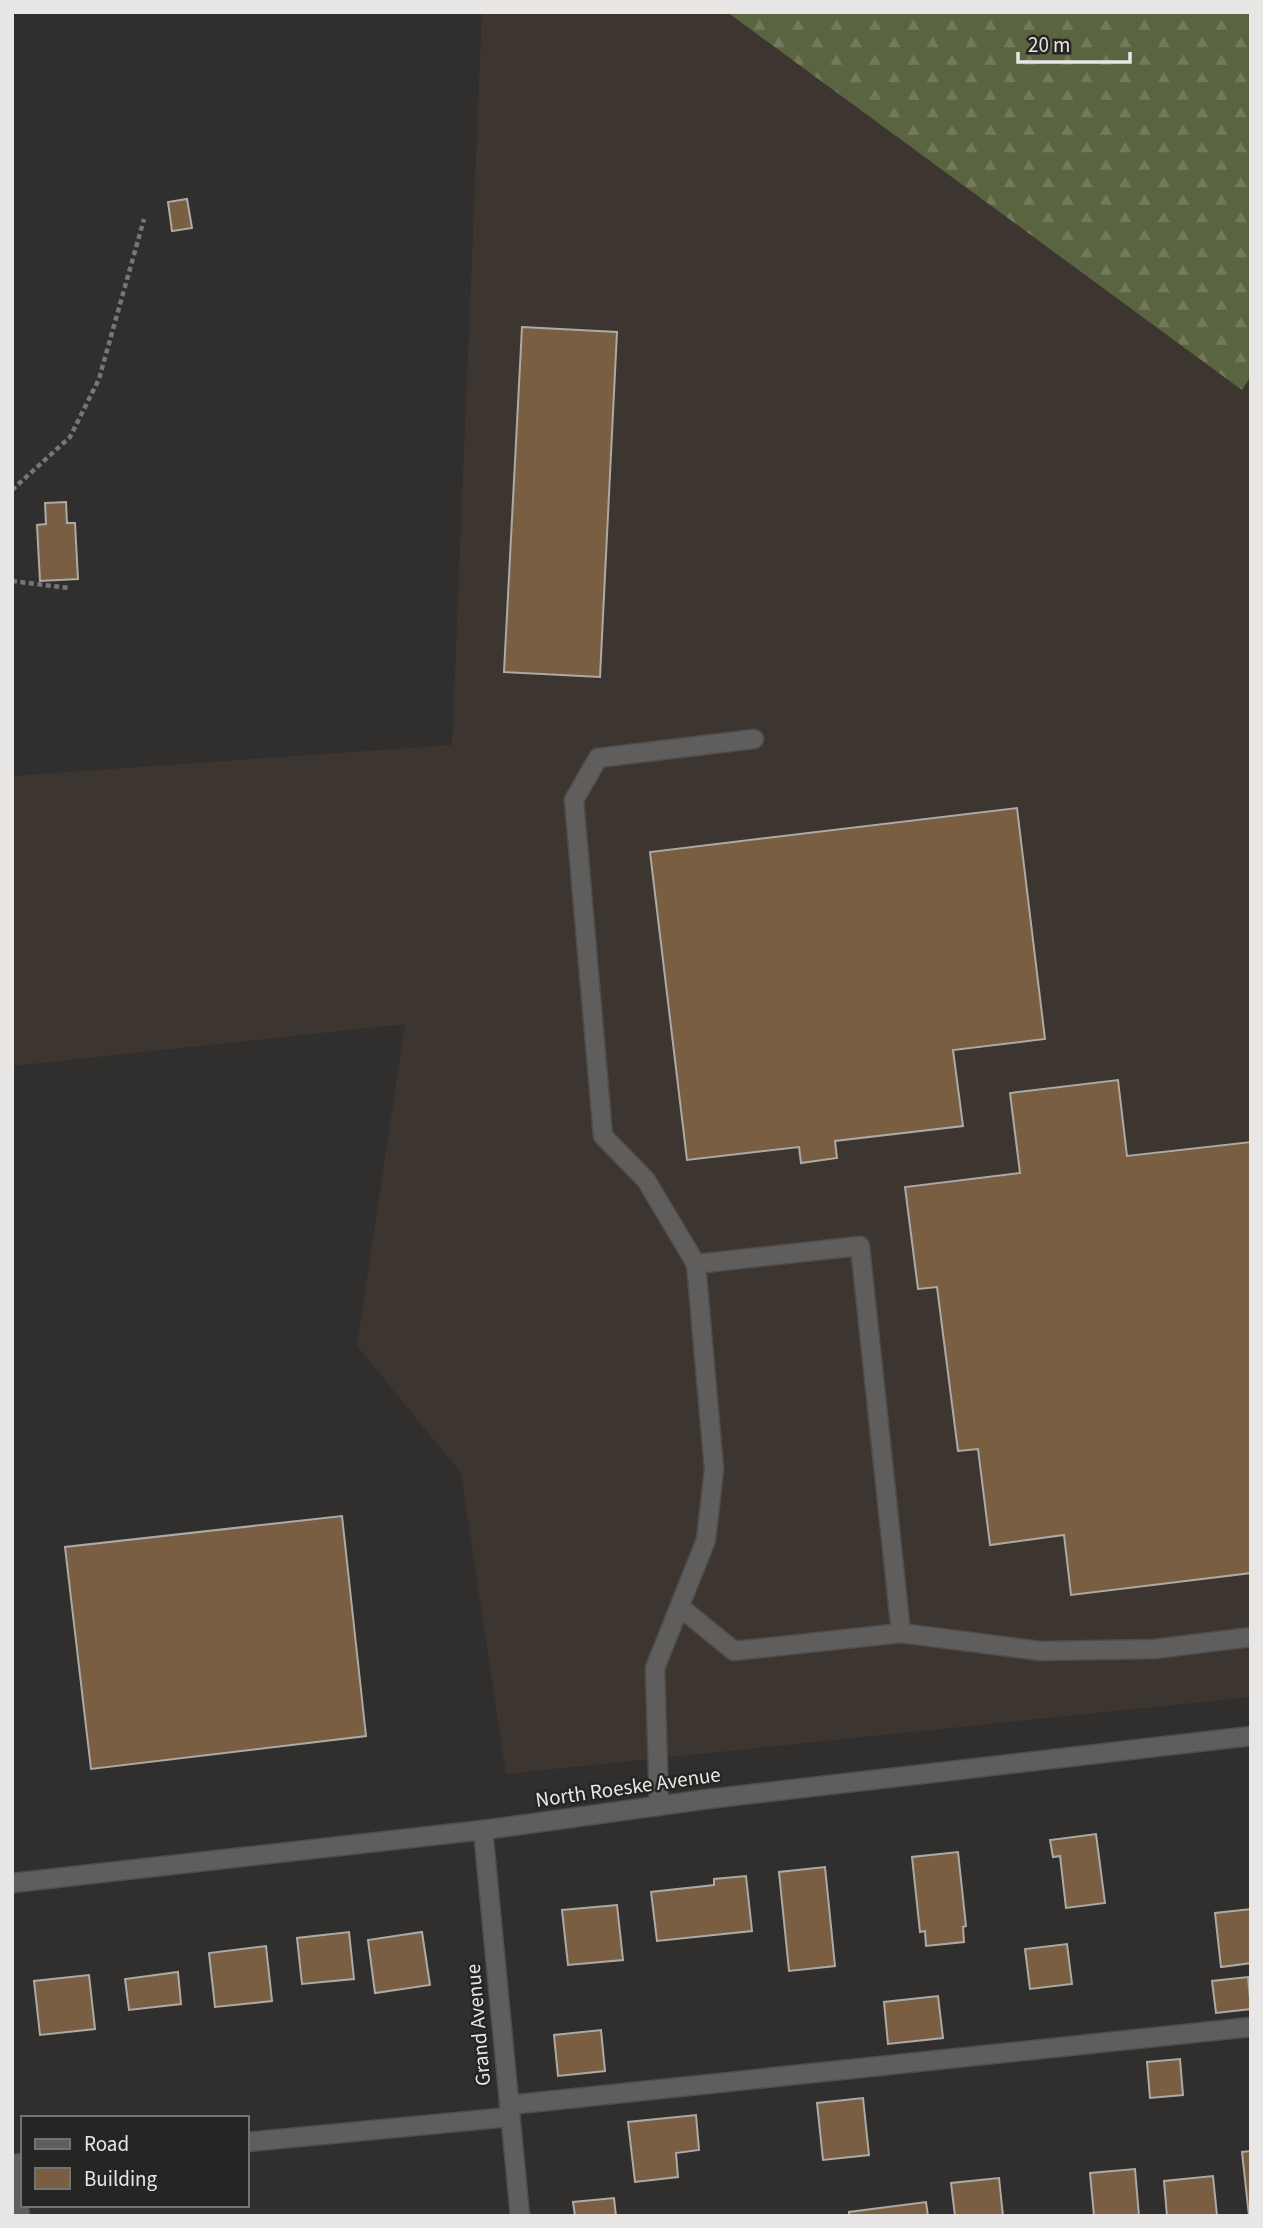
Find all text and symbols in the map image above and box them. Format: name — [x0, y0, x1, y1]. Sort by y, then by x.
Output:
scale bar — [1018, 21, 1130, 65]
text: 20 m — [1028, 30, 1070, 60]
street label: North Roeske Avenue — [533, 1759, 723, 1815]
street label: Grand Avenue — [458, 1963, 498, 2087]
legend — [21, 2116, 248, 2207]
text: Road — [84, 2129, 129, 2159]
text: Building — [84, 2164, 158, 2194]

